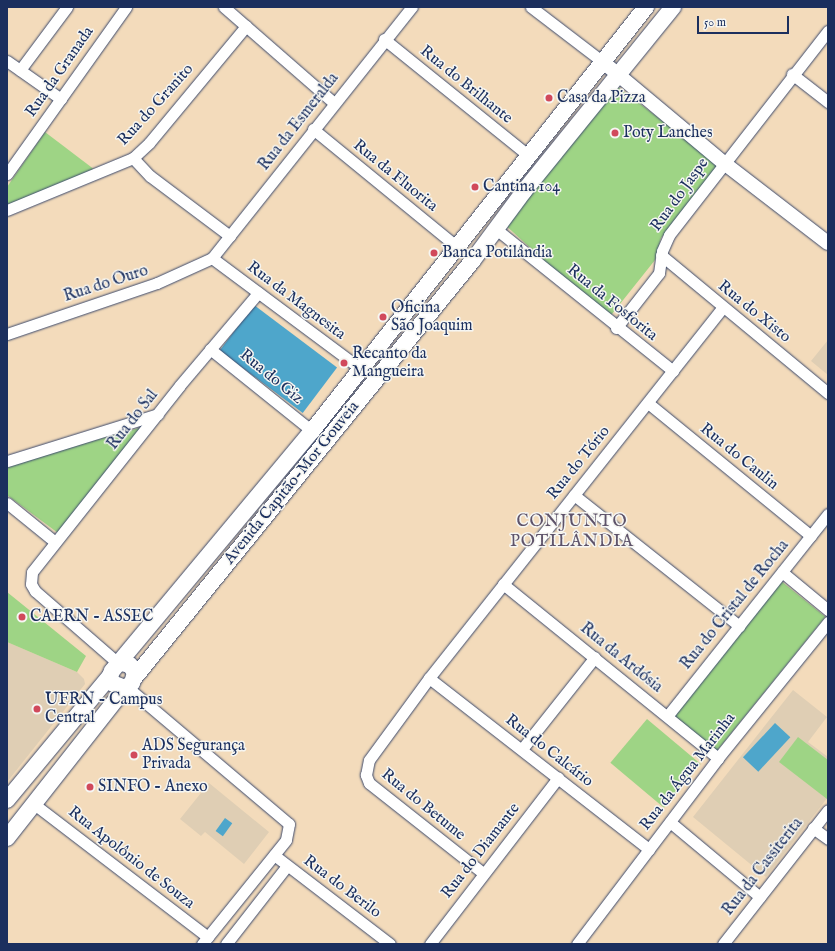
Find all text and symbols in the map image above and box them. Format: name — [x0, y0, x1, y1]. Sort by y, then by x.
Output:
scale bar — [699, 8, 791, 34]
text: 50 m — [704, 15, 726, 30]
street label: Rua da Granada — [22, 23, 98, 121]
street label: Rua do Brilhante — [416, 42, 516, 128]
street label: Rua do Granito — [114, 60, 198, 150]
street label: Rua da Esmeralda — [255, 69, 343, 175]
place label: Casa da Pizza — [557, 88, 646, 108]
marker: Casa da Pizza — [544, 93, 554, 103]
place label: Poty Lanches — [623, 123, 713, 143]
marker: Poty Lanches — [610, 128, 620, 138]
street label: Rua da Fluorita — [349, 136, 441, 216]
street label: Rua do Jaspe — [647, 155, 713, 235]
place label: Cantina 104 — [483, 177, 560, 197]
marker: Cantina 104 — [470, 182, 480, 192]
place label: Banca Potilândia — [442, 243, 552, 263]
marker: Banca Potilândia — [429, 248, 439, 258]
street label: Rua da Magnesita — [243, 258, 349, 344]
street label: Rua do Ouro — [61, 261, 151, 307]
street label: Rua da Fosforita — [563, 261, 661, 345]
street label: Rua do Xisto — [714, 277, 794, 347]
place label: Oficina São Joaquim — [391, 298, 473, 336]
marker: Oficina São Joaquim — [378, 312, 388, 322]
place label: Recanto da Mangueira — [352, 344, 427, 382]
street label: Rua do Giz — [235, 346, 307, 408]
marker: Recanto da Mangueira — [339, 358, 349, 368]
street label: Rua do Sal — [104, 386, 162, 454]
street label: Avenida Capitão-Mor Gouveia — [220, 398, 364, 568]
street label: Rua do Caulin — [696, 420, 782, 494]
street label: Rua do Tório — [544, 422, 614, 504]
district label: CONJUNTO POTILÂNDIA — [510, 512, 634, 552]
street label: Rua do Cristal de Rocha — [677, 536, 793, 674]
place label: CAERN - ASSEC — [30, 607, 153, 627]
marker: CAERN - ASSEC — [17, 612, 27, 622]
street label: Rua da Ardósia — [576, 619, 666, 697]
place label: UFRN - Campus Central — [45, 690, 162, 728]
marker: UFRN - Campus Central — [32, 704, 42, 714]
street label: Rua da Água Marinha — [636, 709, 740, 835]
street label: Rua do Calcário — [501, 711, 597, 791]
place label: ADS Segurança Privada — [142, 736, 245, 774]
marker: ADS Segurança Privada — [129, 750, 139, 760]
street label: Rua do Betume — [377, 765, 469, 845]
place label: SINFO - Anexo — [98, 777, 208, 797]
marker: SINFO - Anexo — [85, 782, 95, 792]
street label: Rua do Diamante — [438, 799, 524, 903]
street label: Rua Apolônio de Souza — [64, 803, 198, 913]
street label: Rua da Cassiterita — [719, 814, 807, 920]
street label: Rua do Berilo — [299, 852, 385, 922]

